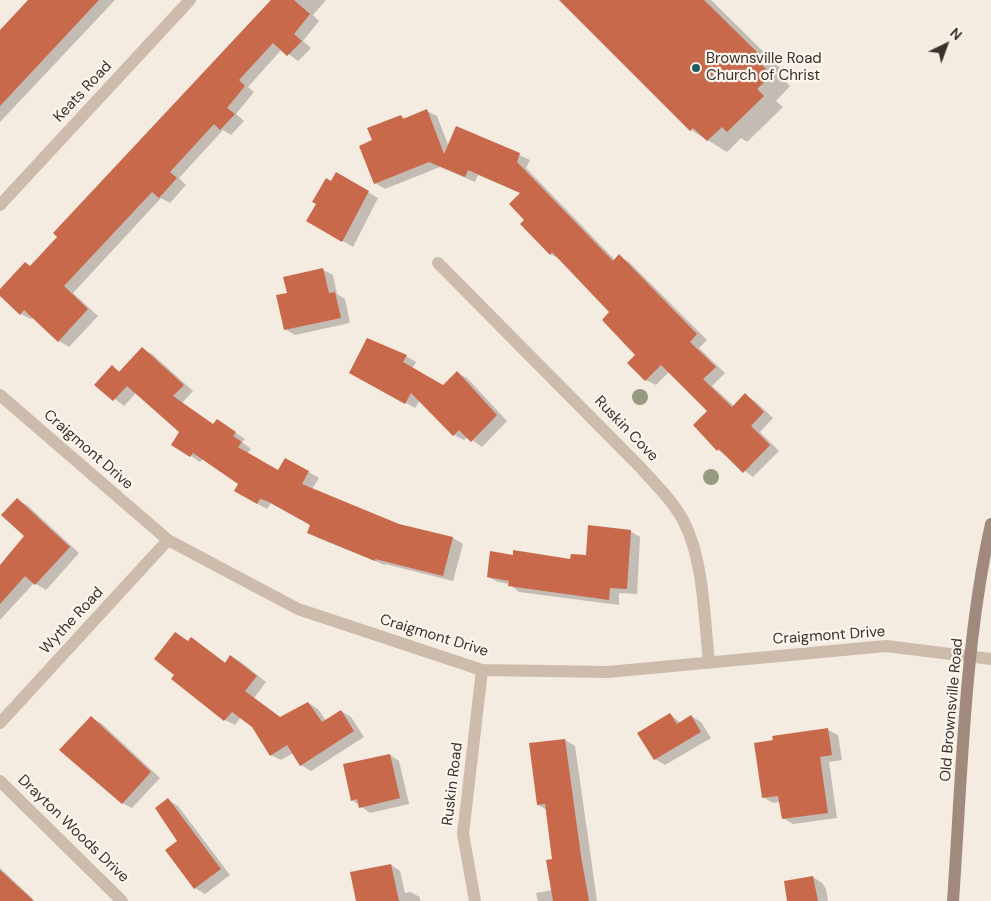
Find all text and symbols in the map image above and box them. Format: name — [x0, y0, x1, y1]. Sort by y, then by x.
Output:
north arrow — [921, 20, 971, 70]
text: N — [946, 24, 966, 44]
place label: Brownsville Road Church of Christ — [706, 50, 822, 85]
street label: Keats Road — [50, 58, 116, 126]
marker: Brownsville Road Church of Christ — [690, 62, 702, 74]
street label: Ruskin Cove — [590, 392, 662, 466]
street label: Craigmont Drive — [40, 406, 136, 494]
street label: Wythe Road — [37, 584, 107, 658]
street label: Craigmont Drive — [377, 611, 491, 661]
street label: Craigmont Drive — [772, 623, 886, 649]
street label: Old Brownsville Road — [937, 637, 967, 783]
street label: Ruskin Road — [439, 741, 467, 827]
street label: Drayton Woods Drive — [14, 771, 132, 887]

